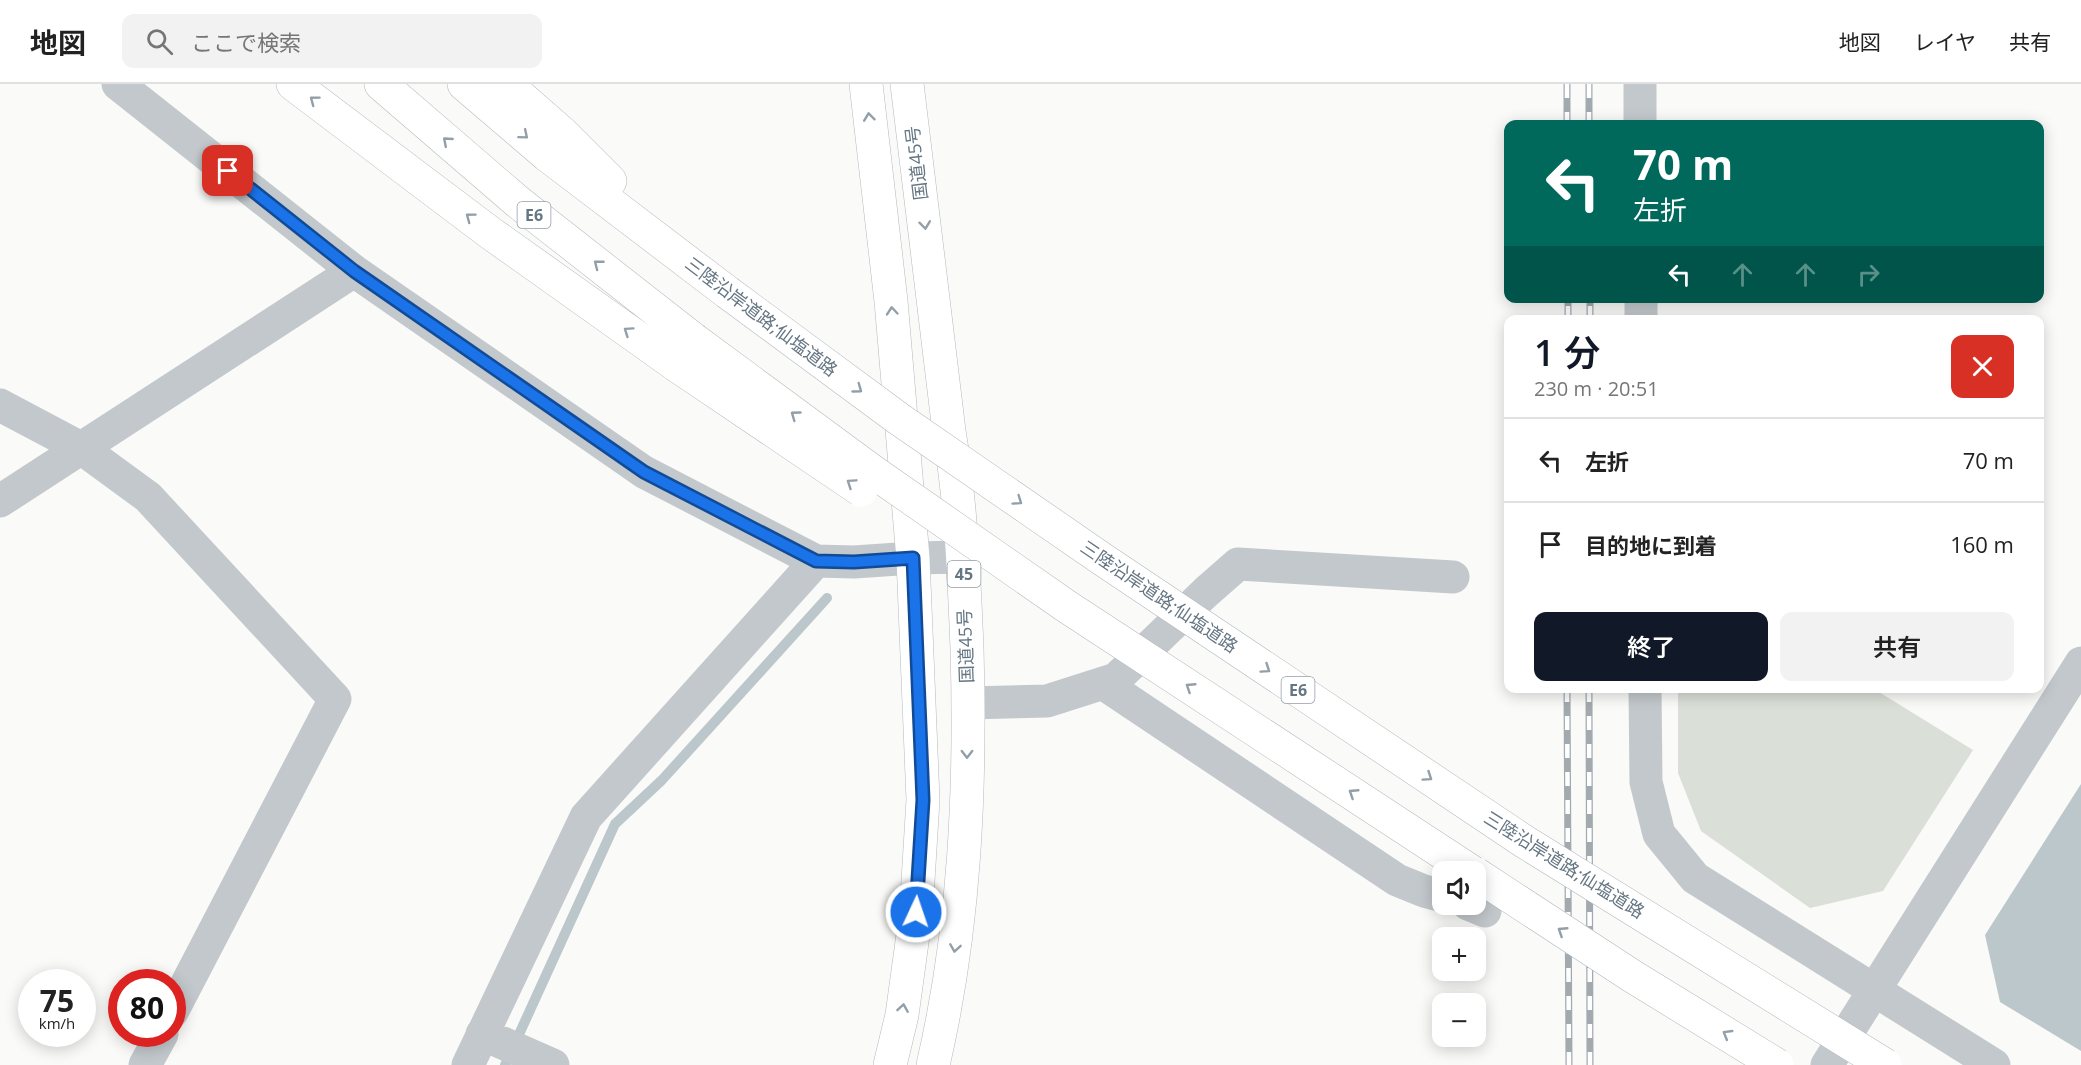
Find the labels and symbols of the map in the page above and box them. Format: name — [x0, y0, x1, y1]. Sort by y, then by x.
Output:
one-way arrow — [310, 96, 321, 107]
one-way arrow — [864, 113, 876, 122]
street label: 国道45号 — [900, 125, 932, 202]
one-way arrow — [517, 128, 528, 139]
one-way arrow — [443, 137, 454, 148]
pin — [202, 145, 253, 196]
road number: E6 — [518, 202, 550, 228]
one-way arrow — [465, 214, 476, 225]
one-way arrow — [918, 221, 930, 230]
street label: 三陸沿岸道路;仙塩道路 — [681, 251, 843, 381]
one-way arrow — [593, 261, 604, 272]
one-way arrow — [886, 307, 899, 316]
one-way arrow — [624, 327, 635, 338]
one-way arrow — [852, 382, 863, 393]
one-way arrow — [791, 411, 802, 422]
one-way arrow — [847, 479, 858, 490]
one-way arrow — [1011, 494, 1022, 505]
street label: 三陸沿岸道路;仙塩道路 — [1076, 535, 1243, 658]
road number: 45 — [948, 561, 980, 587]
street label: 国道45号 — [952, 608, 978, 684]
one-way arrow — [1260, 662, 1271, 673]
road number: E6 — [1282, 677, 1314, 703]
one-way arrow — [1186, 682, 1196, 694]
one-way arrow — [961, 749, 973, 758]
one-way arrow — [1422, 770, 1433, 781]
one-way arrow — [1349, 789, 1359, 801]
street label: 三陸沿岸道路;仙塩道路 — [1480, 805, 1649, 923]
position arrow — [884, 880, 948, 944]
one-way arrow — [1558, 926, 1568, 938]
one-way arrow — [949, 944, 961, 953]
speed limit sign: 80 — [108, 969, 186, 1047]
one-way arrow — [896, 1003, 908, 1012]
one-way arrow — [1723, 1030, 1733, 1042]

